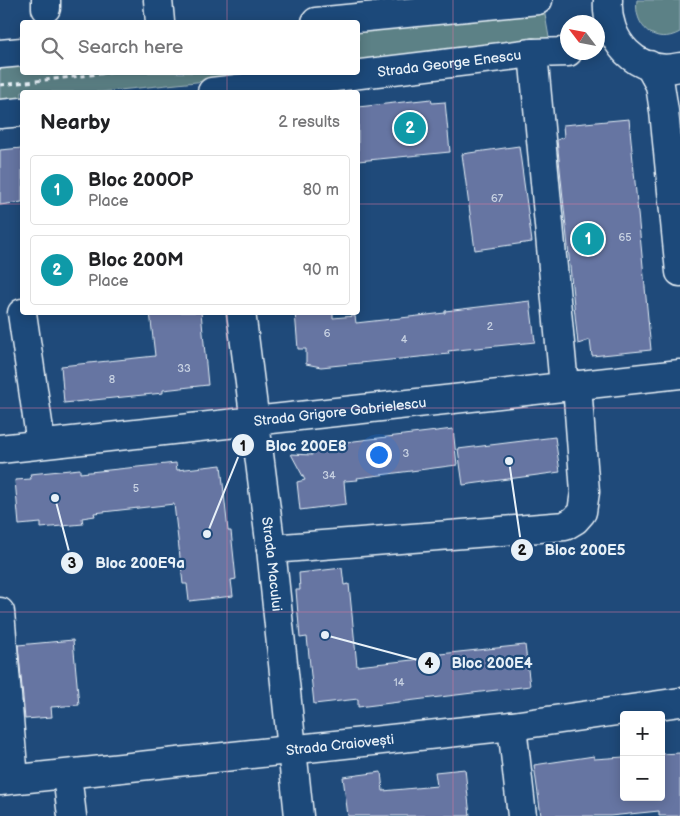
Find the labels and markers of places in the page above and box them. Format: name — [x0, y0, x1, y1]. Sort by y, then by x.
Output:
pin: 2 — [394, 109, 426, 147]
pin: 1 — [572, 220, 604, 258]
callout: Bloc 200E8 — [230, 430, 357, 460]
callout: Bloc 200E5 — [510, 535, 636, 565]
callout: Bloc 200E9a — [60, 548, 195, 578]
callout: Bloc 200E4 — [416, 648, 543, 678]

